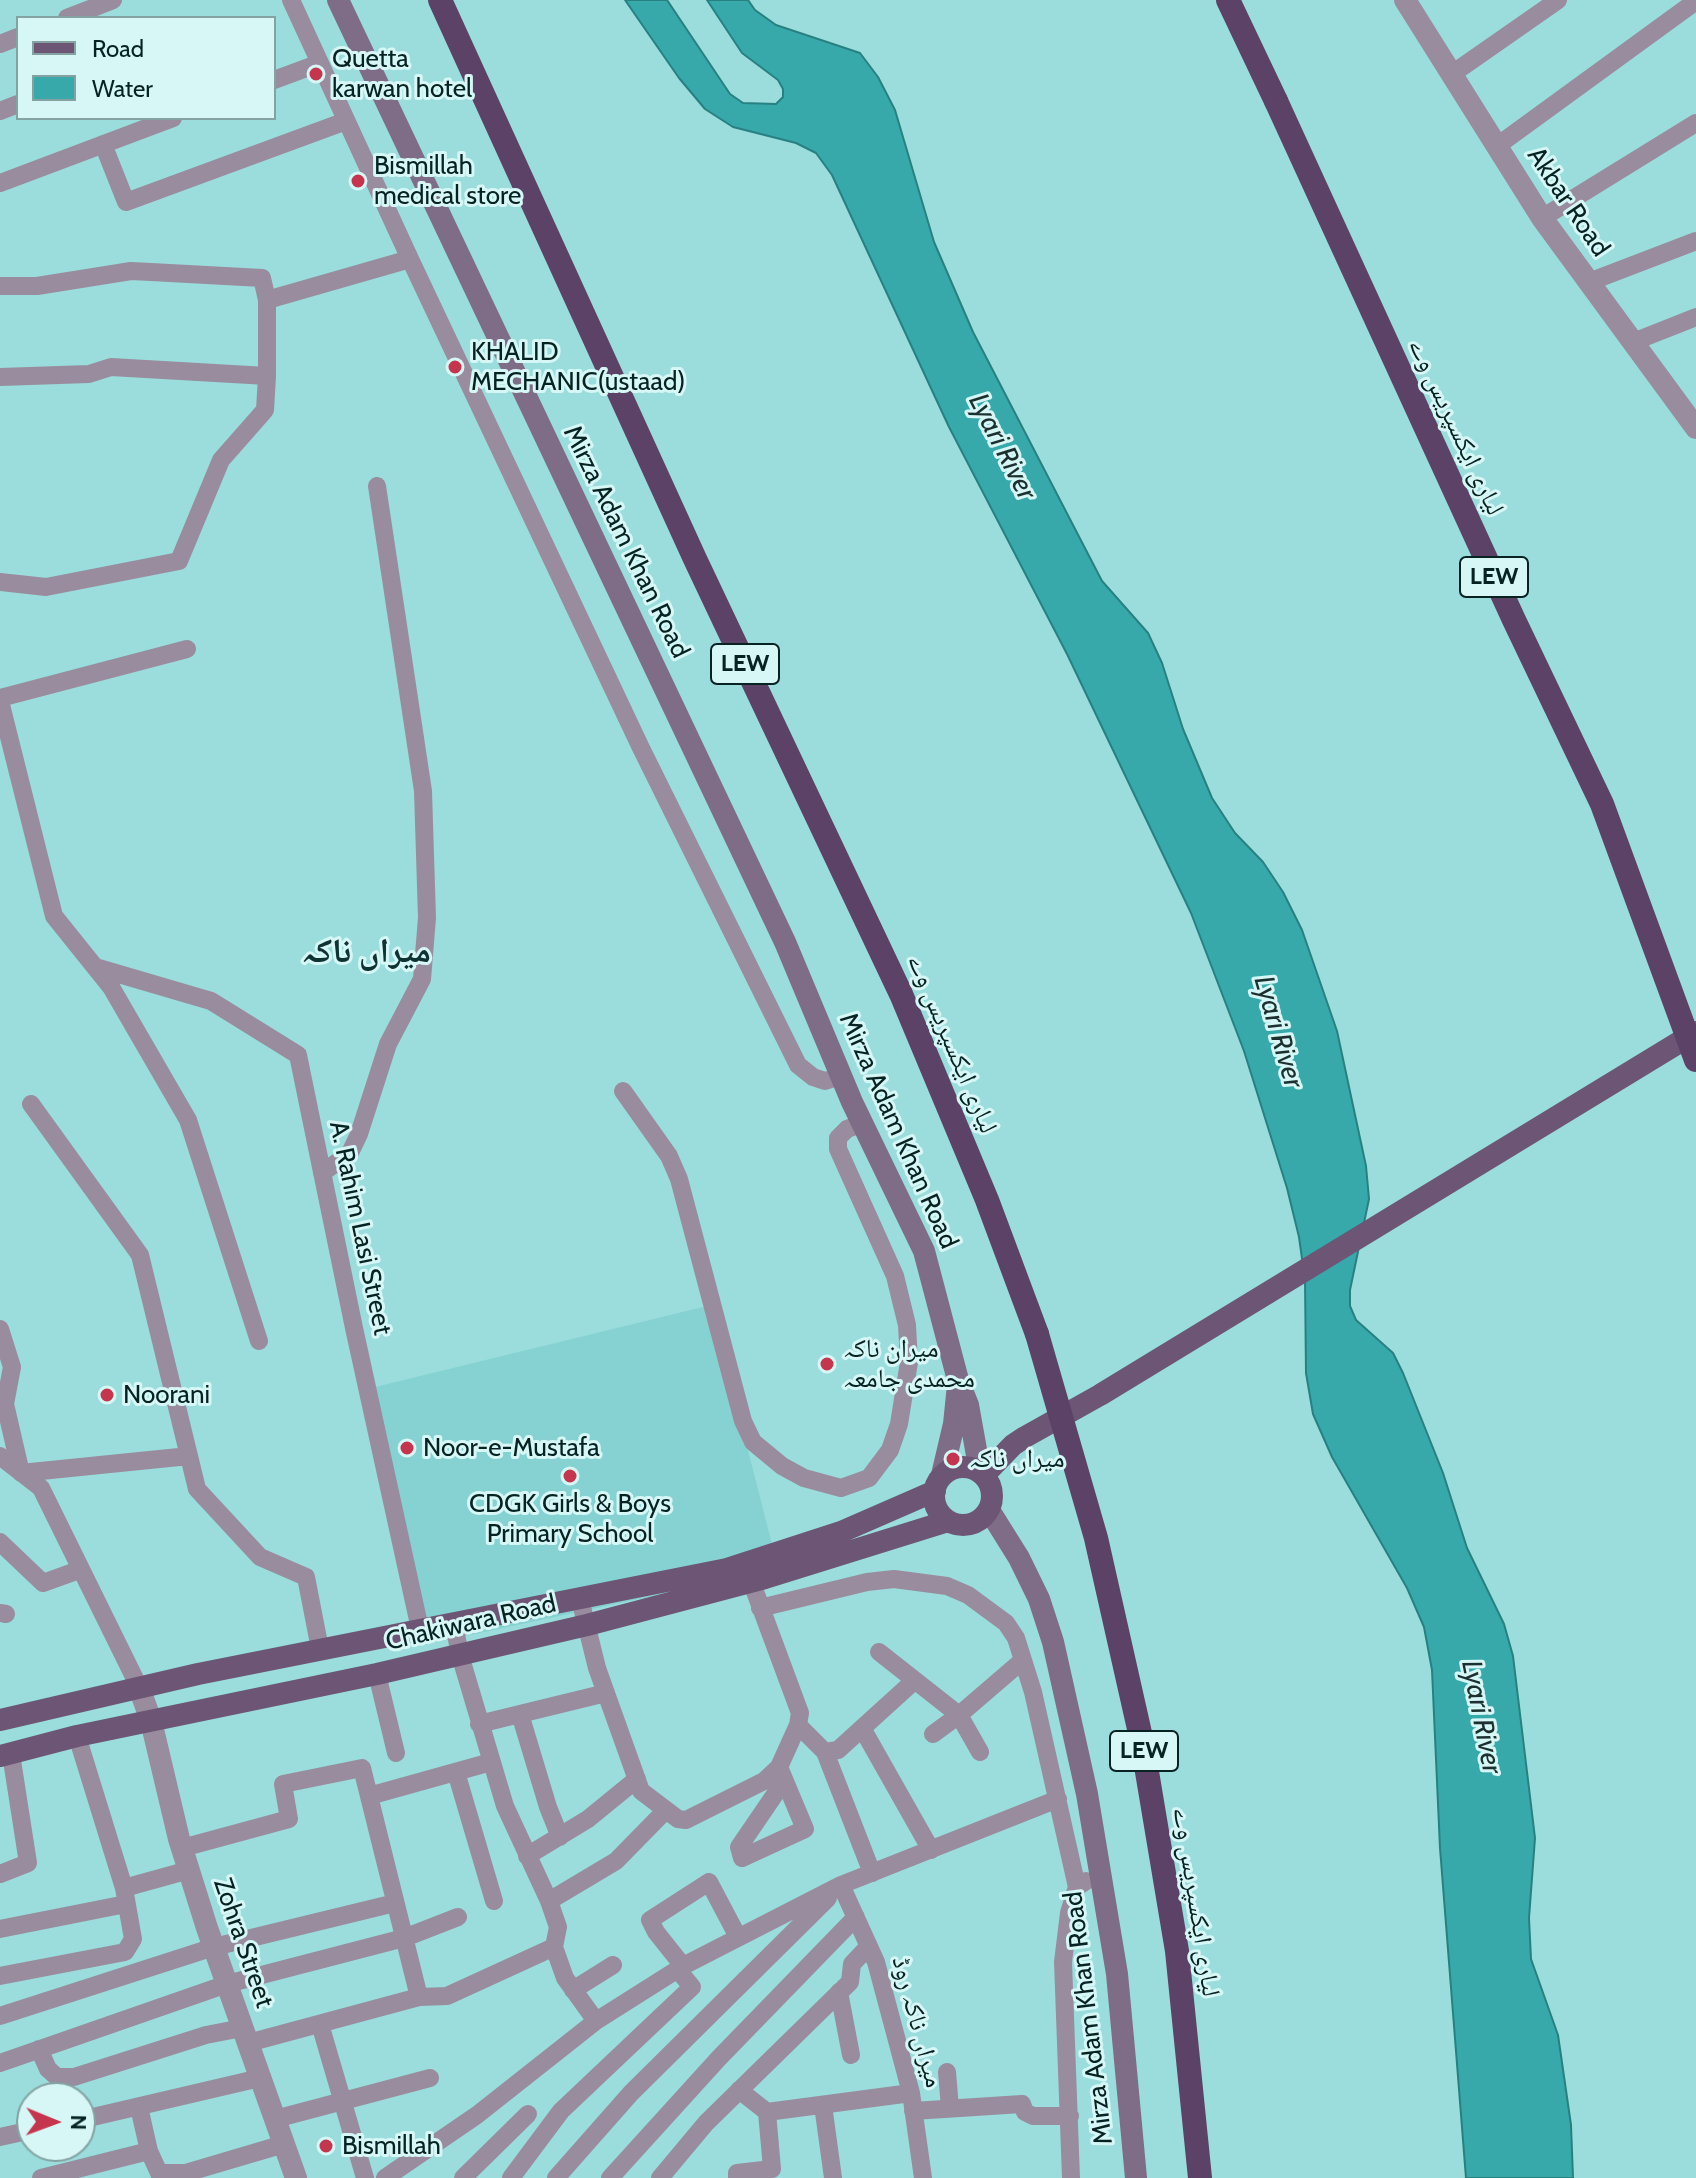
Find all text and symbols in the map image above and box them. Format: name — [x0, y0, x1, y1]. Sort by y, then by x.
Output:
legend — [16, 16, 276, 120]
text: Road — [92, 34, 144, 63]
place label: Quetta karwan hotel — [332, 43, 472, 104]
marker: Quetta karwan hotel — [307, 65, 325, 83]
text: Water — [92, 74, 153, 103]
street label: Akbar Road — [1520, 141, 1616, 263]
place label: Bismillah medical store — [374, 150, 521, 212]
marker: Bismillah medical store — [349, 172, 367, 190]
street label: لیاری ایکسپریس وے — [1401, 334, 1511, 520]
place label: KHALID MECHANIC(ustaad) — [471, 336, 685, 398]
marker: KHALID MECHANIC(ustaad) — [446, 358, 464, 376]
water label: Lyari River — [961, 388, 1043, 506]
street label: Mirza Adam Khan Road — [556, 421, 696, 663]
road number: LEW — [1460, 557, 1528, 597]
road number: LEW — [711, 644, 779, 684]
district label: میراں ناکہ — [301, 932, 431, 972]
street label: لیاری ایکسپریس وے — [900, 950, 1004, 1138]
water label: Lyari River — [1246, 972, 1310, 1092]
street label: Mirza Adam Khan Road — [832, 1008, 964, 1254]
street label: A. Rahim Lasi Street — [322, 1118, 398, 1338]
place label: میران ناکہ محمدی جامعہ — [843, 1333, 975, 1394]
marker: میران ناکہ محمدی جامعہ — [818, 1355, 836, 1373]
place label: Noorani — [123, 1379, 210, 1411]
marker: Noorani — [98, 1386, 116, 1404]
place label: Noor-e-Mustafa — [423, 1432, 600, 1464]
marker: Noor-e-Mustafa — [398, 1439, 416, 1457]
place label: میراں ناکہ — [969, 1443, 1065, 1475]
marker: میراں ناکہ — [944, 1450, 962, 1468]
marker: CDGK Girls & Boys Primary School — [561, 1467, 579, 1485]
place label: CDGK Girls & Boys Primary School — [469, 1488, 671, 1550]
street label: Chakiwara Road — [383, 1588, 559, 1658]
water label: Lyari River — [1454, 1657, 1508, 1777]
road number: LEW — [1110, 1731, 1178, 1771]
street label: لیاری ایکسپریس وے — [1166, 1805, 1226, 1999]
street label: Zohra Street — [206, 1874, 280, 2012]
street label: Mirza Adam Khan Road — [1058, 1890, 1120, 2146]
street label: میراں ناکہ روڈ — [885, 1953, 949, 2091]
north arrow — [16, 2082, 96, 2162]
text: N — [65, 2114, 92, 2130]
place label: Bismillah — [342, 2130, 441, 2162]
marker: Bismillah — [317, 2137, 335, 2155]

